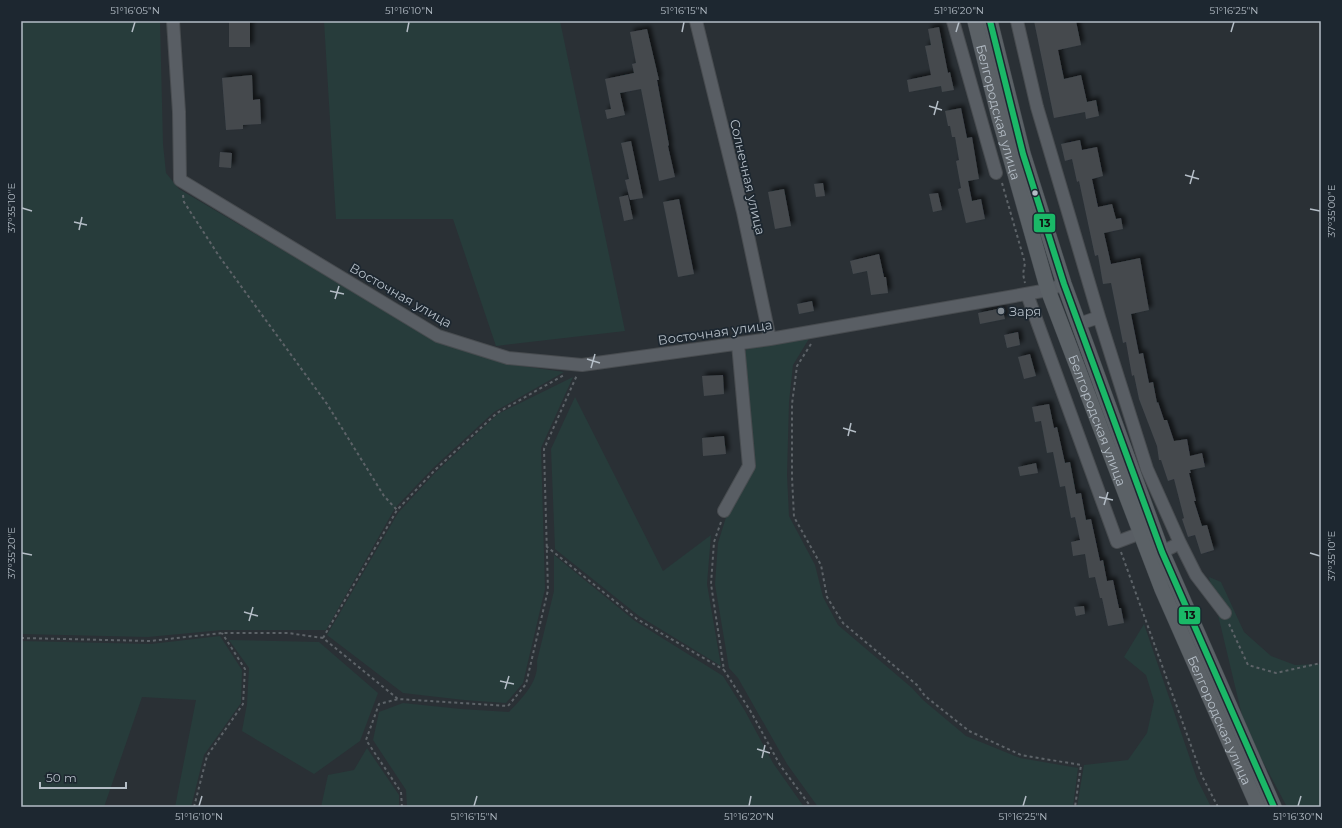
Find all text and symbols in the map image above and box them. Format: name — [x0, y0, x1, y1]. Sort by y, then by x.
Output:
text: 51°16'05"N — [110, 4, 160, 17]
text: 51°16'10"N — [385, 4, 433, 17]
text: 51°16'15"N — [660, 4, 708, 17]
text: 51°16'20"N — [934, 4, 984, 17]
text: 51°16'25"N — [1210, 4, 1258, 17]
street label: Белгородская улица — [973, 43, 1024, 182]
street label: Солнечная улица — [727, 118, 769, 236]
text: 37°35'10"E — [5, 183, 18, 233]
text: 37°35'00"E — [1325, 184, 1338, 237]
unlabelled marker — [1030, 188, 1040, 198]
line badge: 13 — [1033, 213, 1056, 233]
text: 13 — [1040, 216, 1051, 230]
street label: Восточная улица — [347, 259, 455, 331]
place label: Заря — [1009, 303, 1041, 319]
marker: Заря — [996, 306, 1006, 316]
street label: Восточная улица — [657, 316, 773, 348]
street label: Белгородская улица — [1065, 352, 1130, 488]
text: 37°35'20"E — [5, 527, 18, 579]
text: 37°35'10"E — [1325, 531, 1338, 581]
line badge: 13 — [1178, 606, 1201, 625]
text: 13 — [1185, 608, 1196, 622]
street label: Белгородская улица — [1184, 653, 1255, 787]
scale bar — [40, 764, 126, 790]
text: 50 m — [46, 770, 77, 785]
text: 51°16'10"N — [175, 810, 223, 823]
text: 51°16'15"N — [450, 810, 498, 823]
text: 51°16'20"N — [724, 810, 774, 823]
text: 51°16'25"N — [999, 810, 1047, 823]
text: 51°16'30"N — [1273, 810, 1323, 823]

